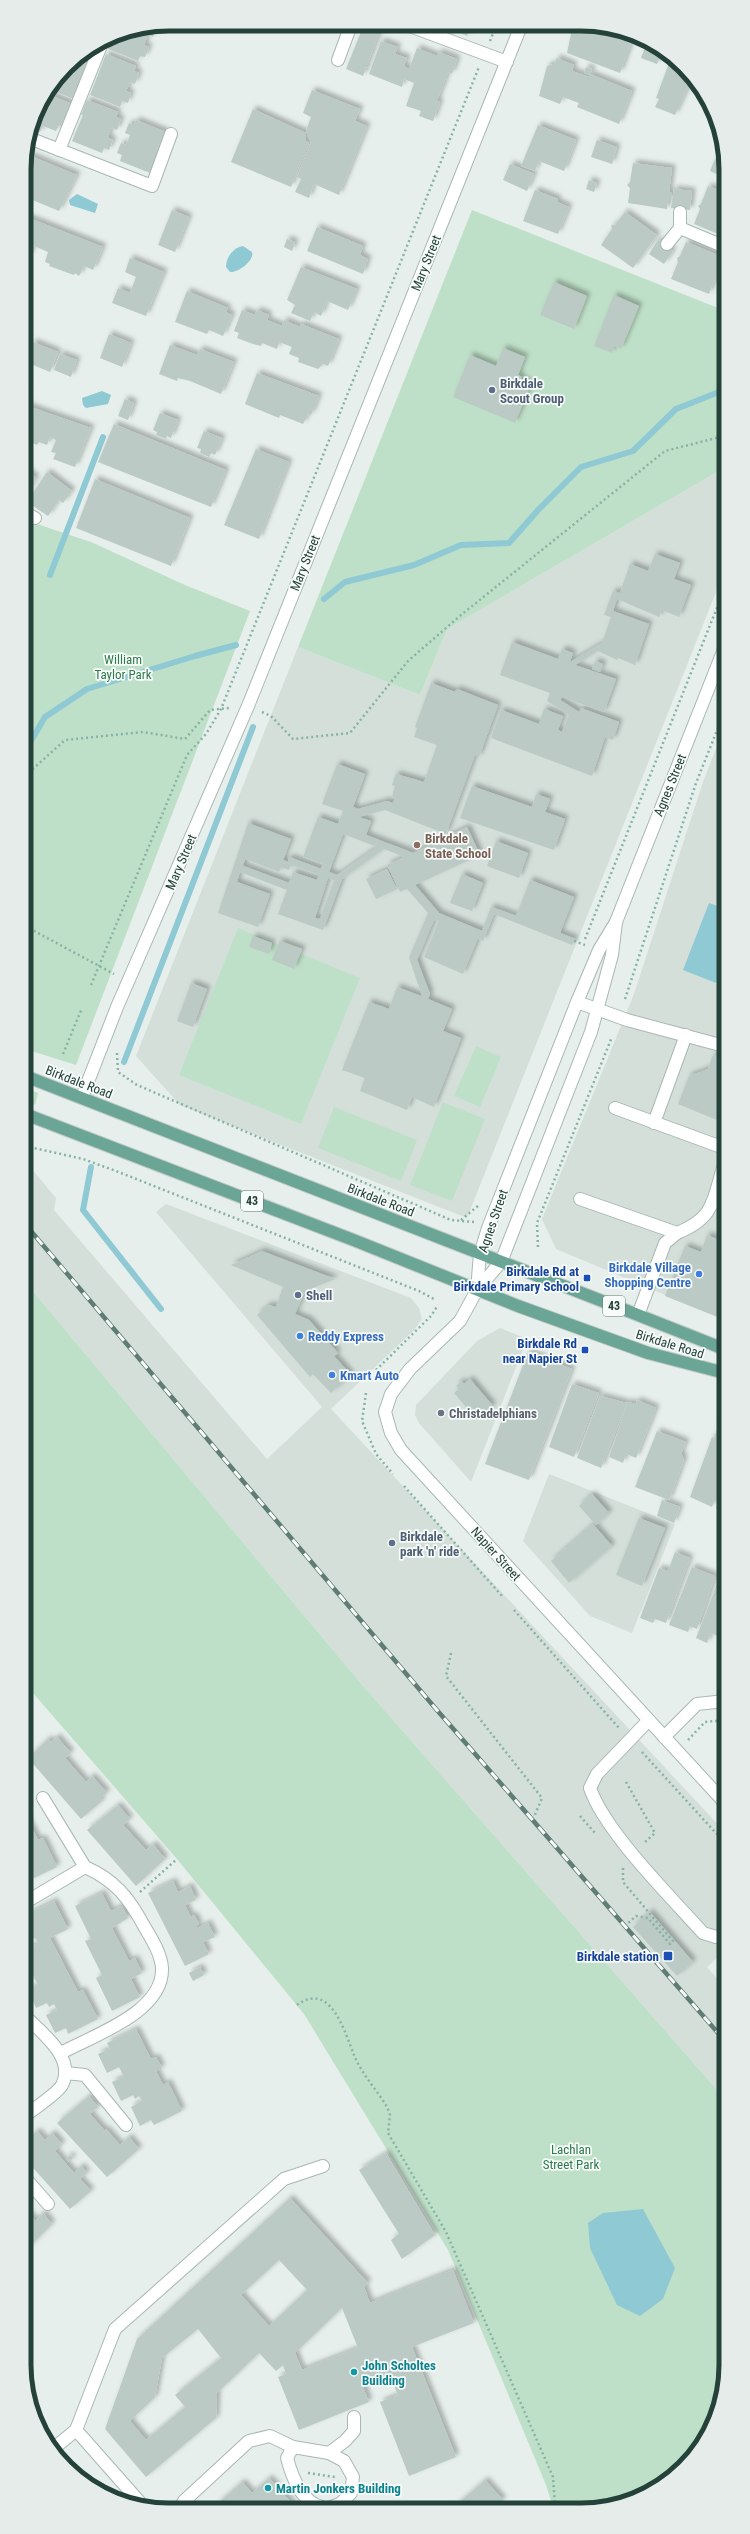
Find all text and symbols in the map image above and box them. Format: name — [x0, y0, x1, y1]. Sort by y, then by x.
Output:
street label: Mary Street — [408, 233, 444, 293]
place label: Birkdale Scout Group — [500, 376, 564, 406]
marker: Birkdale Scout Group — [487, 385, 497, 395]
street label: Mary Street — [287, 533, 323, 593]
park label: William Taylor Park — [94, 652, 152, 682]
street label: Agnes Street — [651, 752, 689, 818]
place label: Birkdale State School — [425, 831, 491, 861]
street label: Mary Street — [163, 832, 199, 892]
marker: Birkdale State School — [412, 840, 422, 850]
street label: Birkdale Road — [43, 1062, 115, 1102]
street label: Birkdale Road — [345, 1180, 417, 1220]
street label: Agnes Street — [475, 1187, 511, 1254]
road number: 43 — [241, 1191, 263, 1211]
place label: Birkdale Village Shopping Centre — [605, 1260, 691, 1290]
place label: Birkdale Rd at Birkdale Primary School — [453, 1264, 579, 1294]
marker: Birkdale Village Shopping Centre — [694, 1269, 704, 1279]
marker: Birkdale Rd at Birkdale Primary School — [582, 1273, 592, 1283]
place label: Shell — [306, 1288, 332, 1303]
marker: Shell — [293, 1290, 303, 1300]
road number: 43 — [603, 1296, 625, 1316]
street label: Birkdale Road — [634, 1327, 706, 1361]
place label: Reddy Express — [308, 1329, 384, 1344]
marker: Reddy Express — [295, 1331, 305, 1341]
place label: Birkdale Rd near Napier St — [503, 1336, 577, 1366]
marker: Birkdale Rd near Napier St — [580, 1345, 590, 1355]
place label: Kmart Auto — [340, 1368, 399, 1383]
marker: Kmart Auto — [327, 1370, 337, 1380]
place label: Christadelphians — [449, 1406, 537, 1421]
marker: Christadelphians — [436, 1408, 446, 1418]
street label: Napier Street — [468, 1524, 524, 1584]
place label: Birkdale park 'n' ride — [400, 1529, 459, 1559]
marker: Birkdale park 'n' ride — [387, 1538, 397, 1548]
place label: Birkdale station — [577, 1949, 659, 1964]
marker: Birkdale station — [662, 1950, 674, 1962]
park label: Lachlan Street Park — [543, 2142, 599, 2172]
place label: John Scholtes Building — [362, 2358, 436, 2388]
marker: John Scholtes Building — [349, 2367, 359, 2377]
place label: Martin Jonkers Building — [276, 2481, 401, 2496]
marker: Martin Jonkers Building — [263, 2483, 273, 2493]

